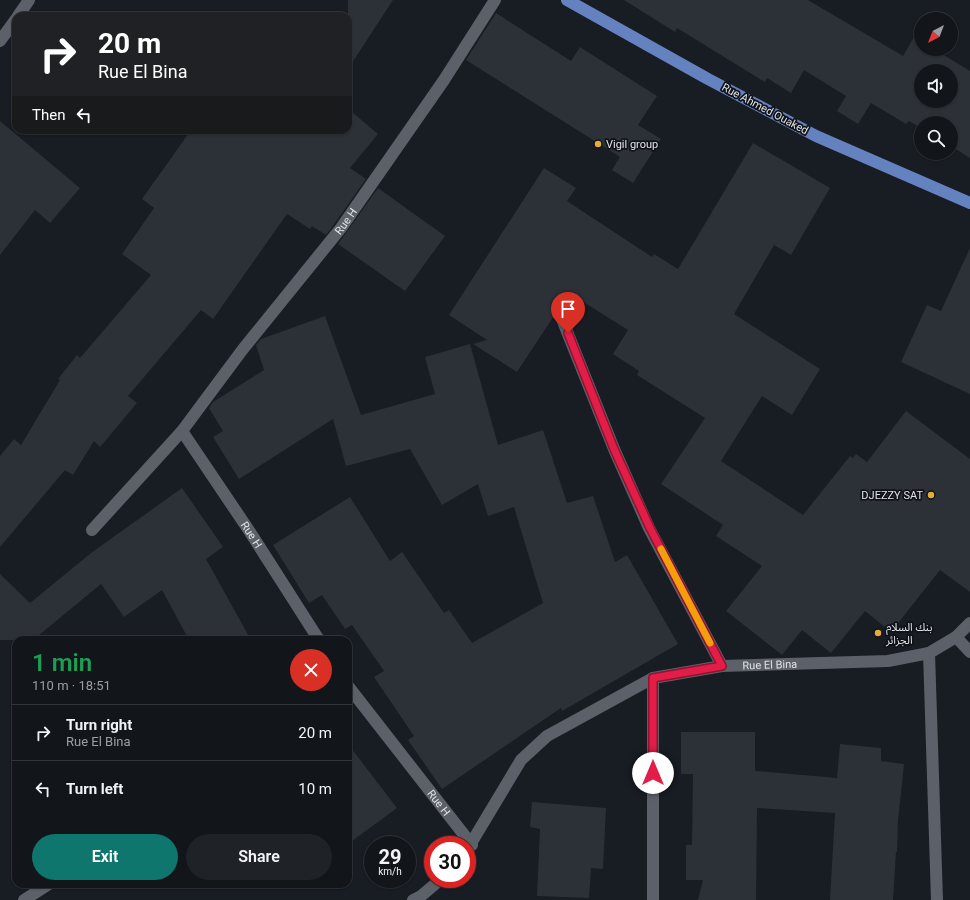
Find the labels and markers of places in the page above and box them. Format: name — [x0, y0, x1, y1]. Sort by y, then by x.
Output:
place label: Vigil group — [606, 138, 658, 151]
marker: Vigil group — [593, 139, 603, 149]
pin — [551, 292, 585, 333]
place label: DJEZZY SAT — [861, 489, 923, 502]
marker: DJEZZY SAT — [926, 490, 936, 500]
place label: بنك السلام الجزائر — [885, 621, 932, 647]
marker: بنك السلام الجزائر — [873, 628, 883, 638]

